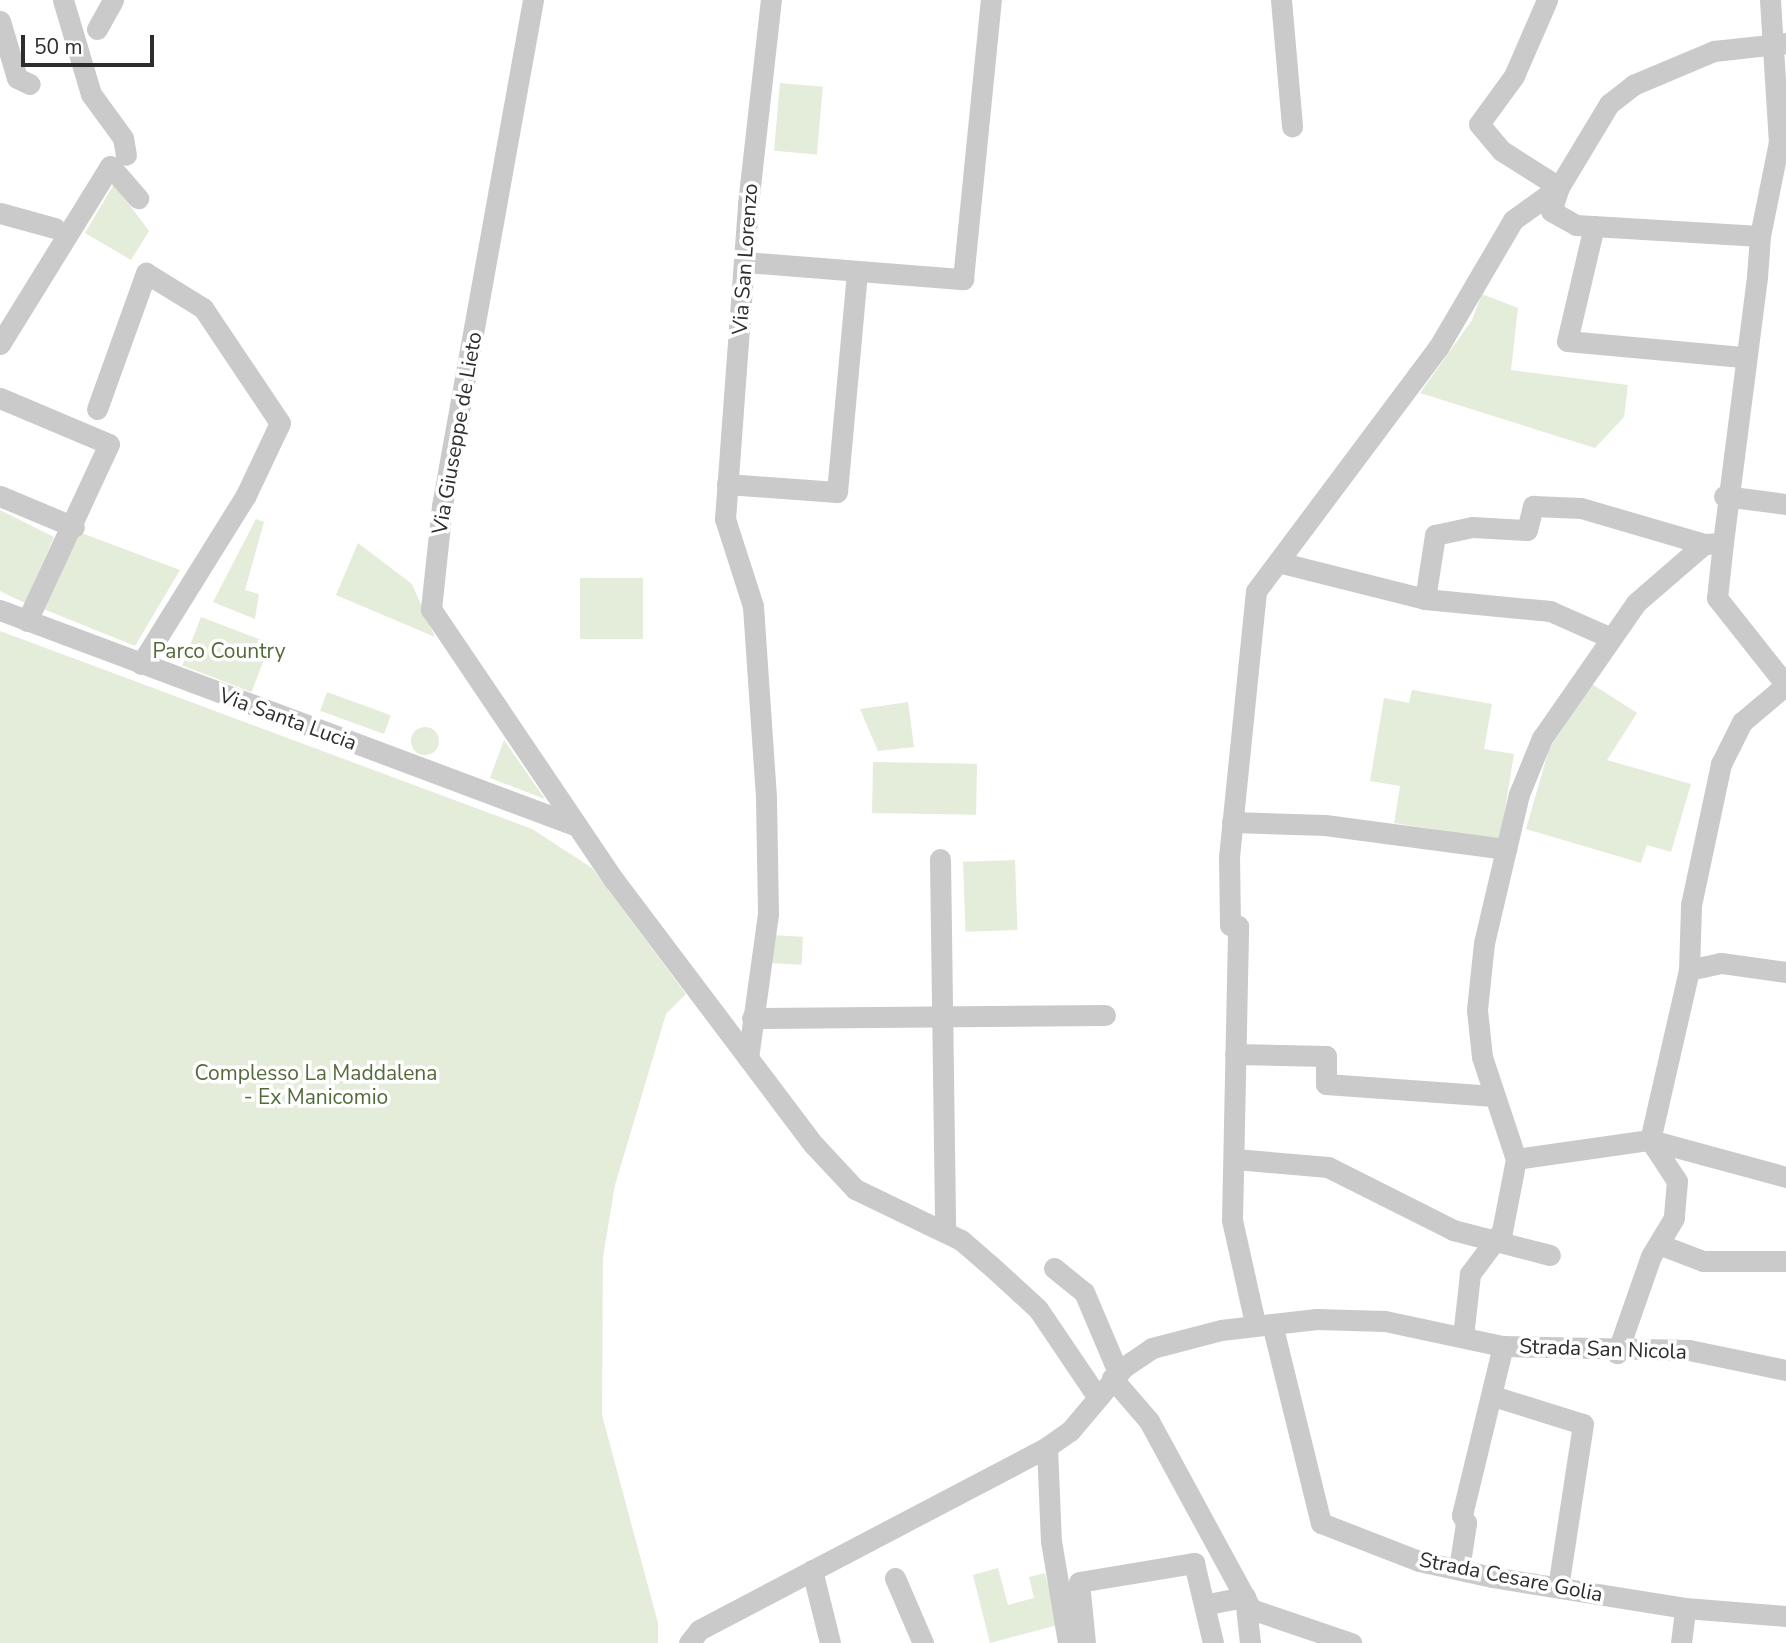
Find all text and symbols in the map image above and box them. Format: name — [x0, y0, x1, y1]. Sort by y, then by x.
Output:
scale bar — [24, 21, 158, 65]
text: 50 m — [34, 33, 83, 61]
street label: Via San Lorenzo — [727, 182, 763, 336]
street label: Via Giuseppe de Lieto — [427, 330, 487, 536]
park label: Parco Country — [153, 638, 285, 664]
street label: Via Santa Lucia — [216, 682, 360, 756]
park label: Complesso La Maddalena - Ex Manicomio — [195, 1060, 437, 1110]
street label: Strada San Nicola — [1519, 1333, 1687, 1365]
street label: Strada Cesare Golia — [1417, 1547, 1605, 1607]

